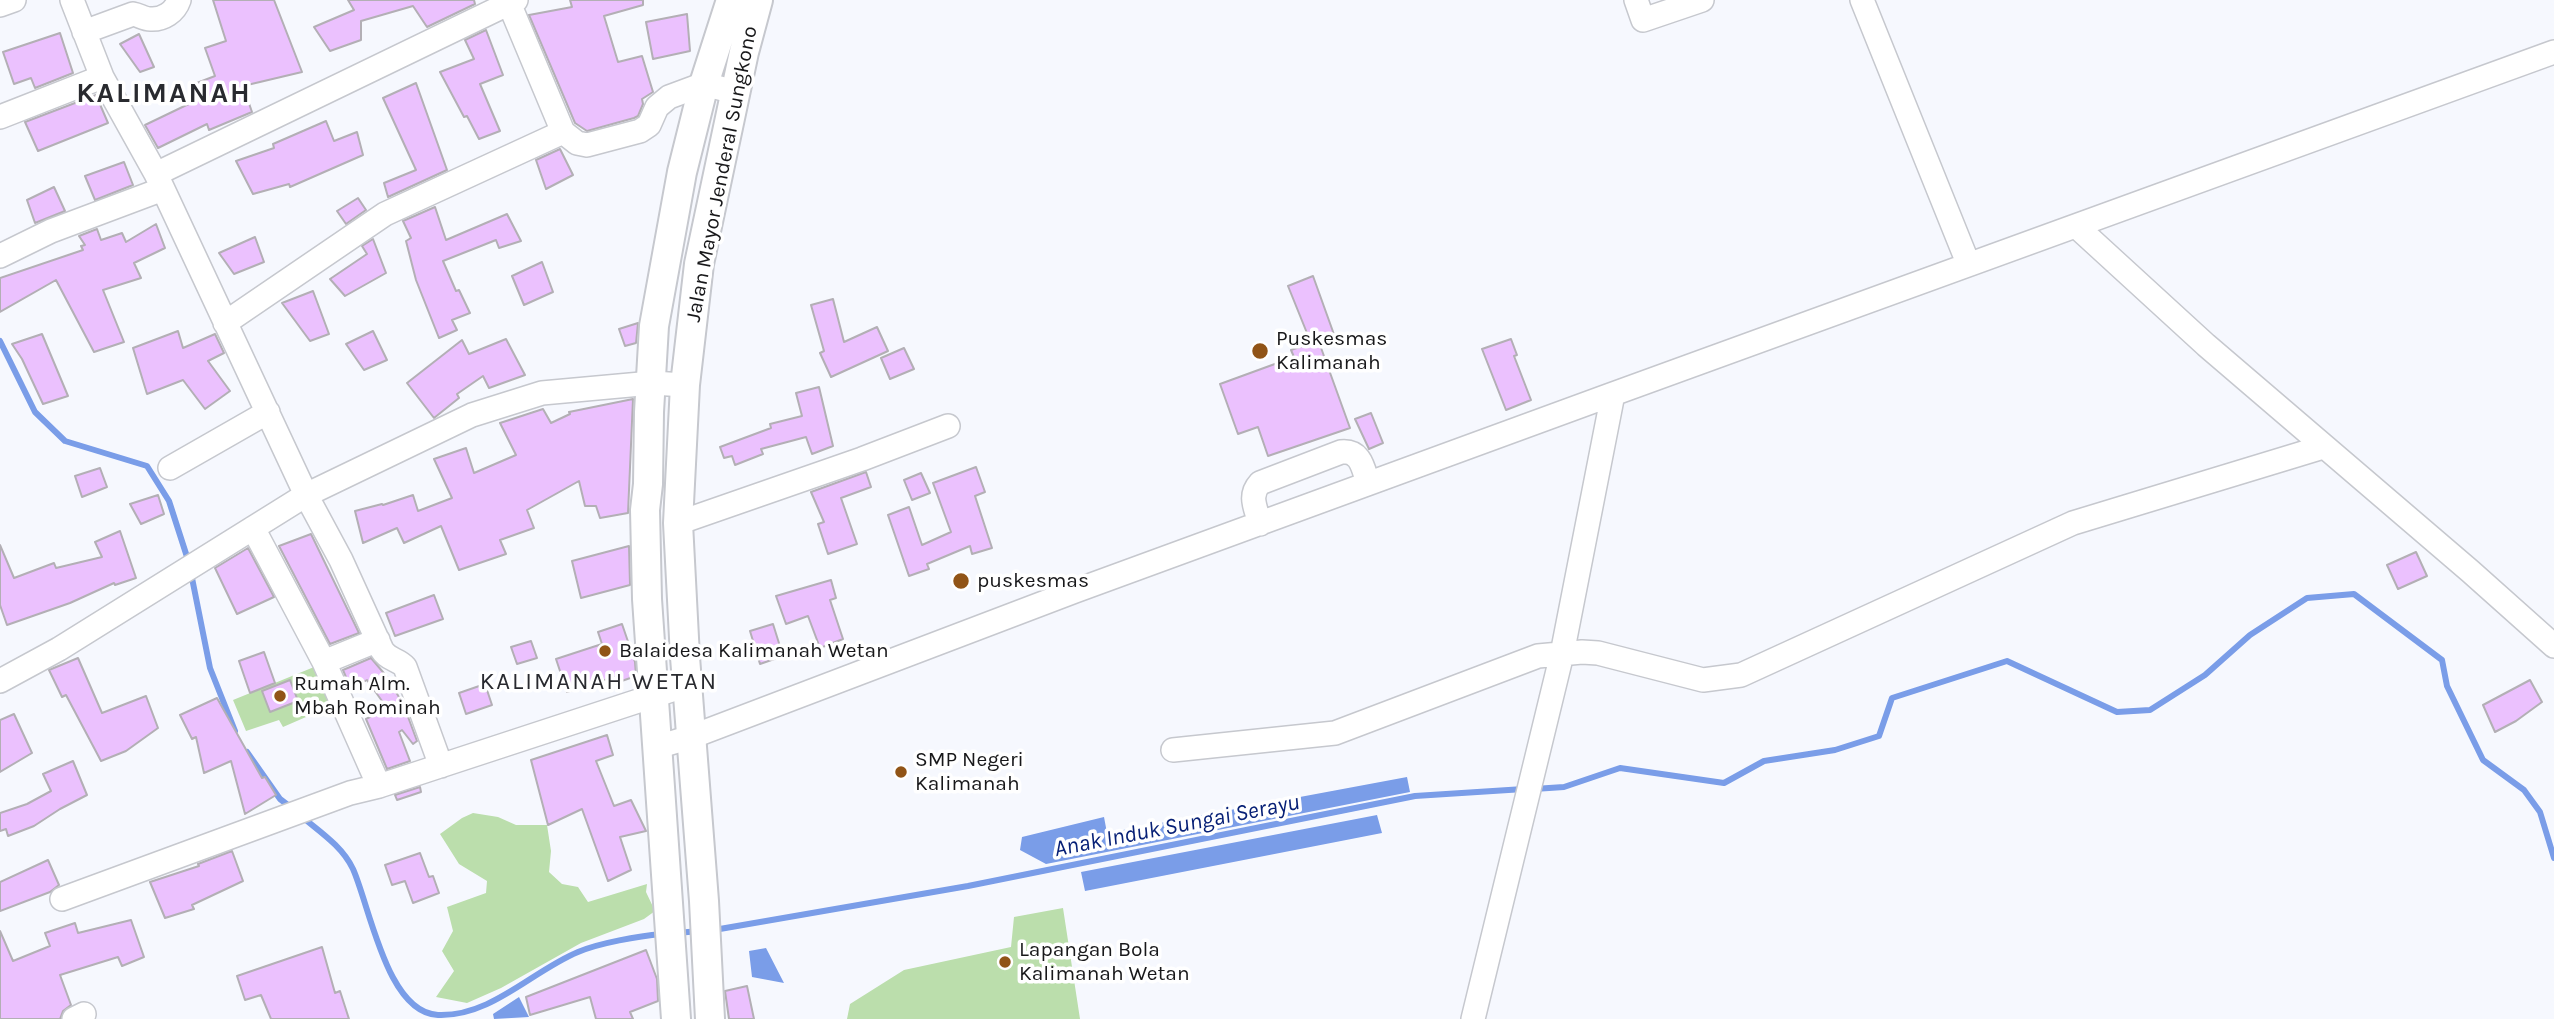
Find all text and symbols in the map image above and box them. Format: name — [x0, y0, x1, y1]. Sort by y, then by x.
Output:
street label: Jalan Mayor Jenderal Sungkono — [681, 24, 763, 324]
district label: KALIMANAH — [77, 77, 251, 111]
place label: Puskesmas Kalimanah — [1276, 326, 1387, 376]
marker: Puskesmas Kalimanah — [1250, 341, 1270, 361]
place label: puskesmas — [977, 568, 1089, 594]
marker: puskesmas — [951, 571, 971, 591]
place label: Balaidesa Kalimanah Wetan — [619, 638, 889, 664]
marker: Balaidesa Kalimanah Wetan — [597, 643, 613, 659]
district label: KALIMANAH WETAN — [482, 668, 716, 696]
place label: Rumah Alm. Mbah Rominah — [294, 671, 441, 721]
marker: Rumah Alm. Mbah Rominah — [272, 688, 288, 704]
place label: SMP Negeri Kalimanah — [915, 747, 1024, 797]
marker: SMP Negeri Kalimanah — [893, 764, 909, 780]
water label: Anak Induk Sungai Serayu — [1052, 789, 1302, 863]
place label: Lapangan Bola Kalimanah Wetan — [1019, 937, 1190, 987]
marker: Lapangan Bola Kalimanah Wetan — [997, 954, 1013, 970]

